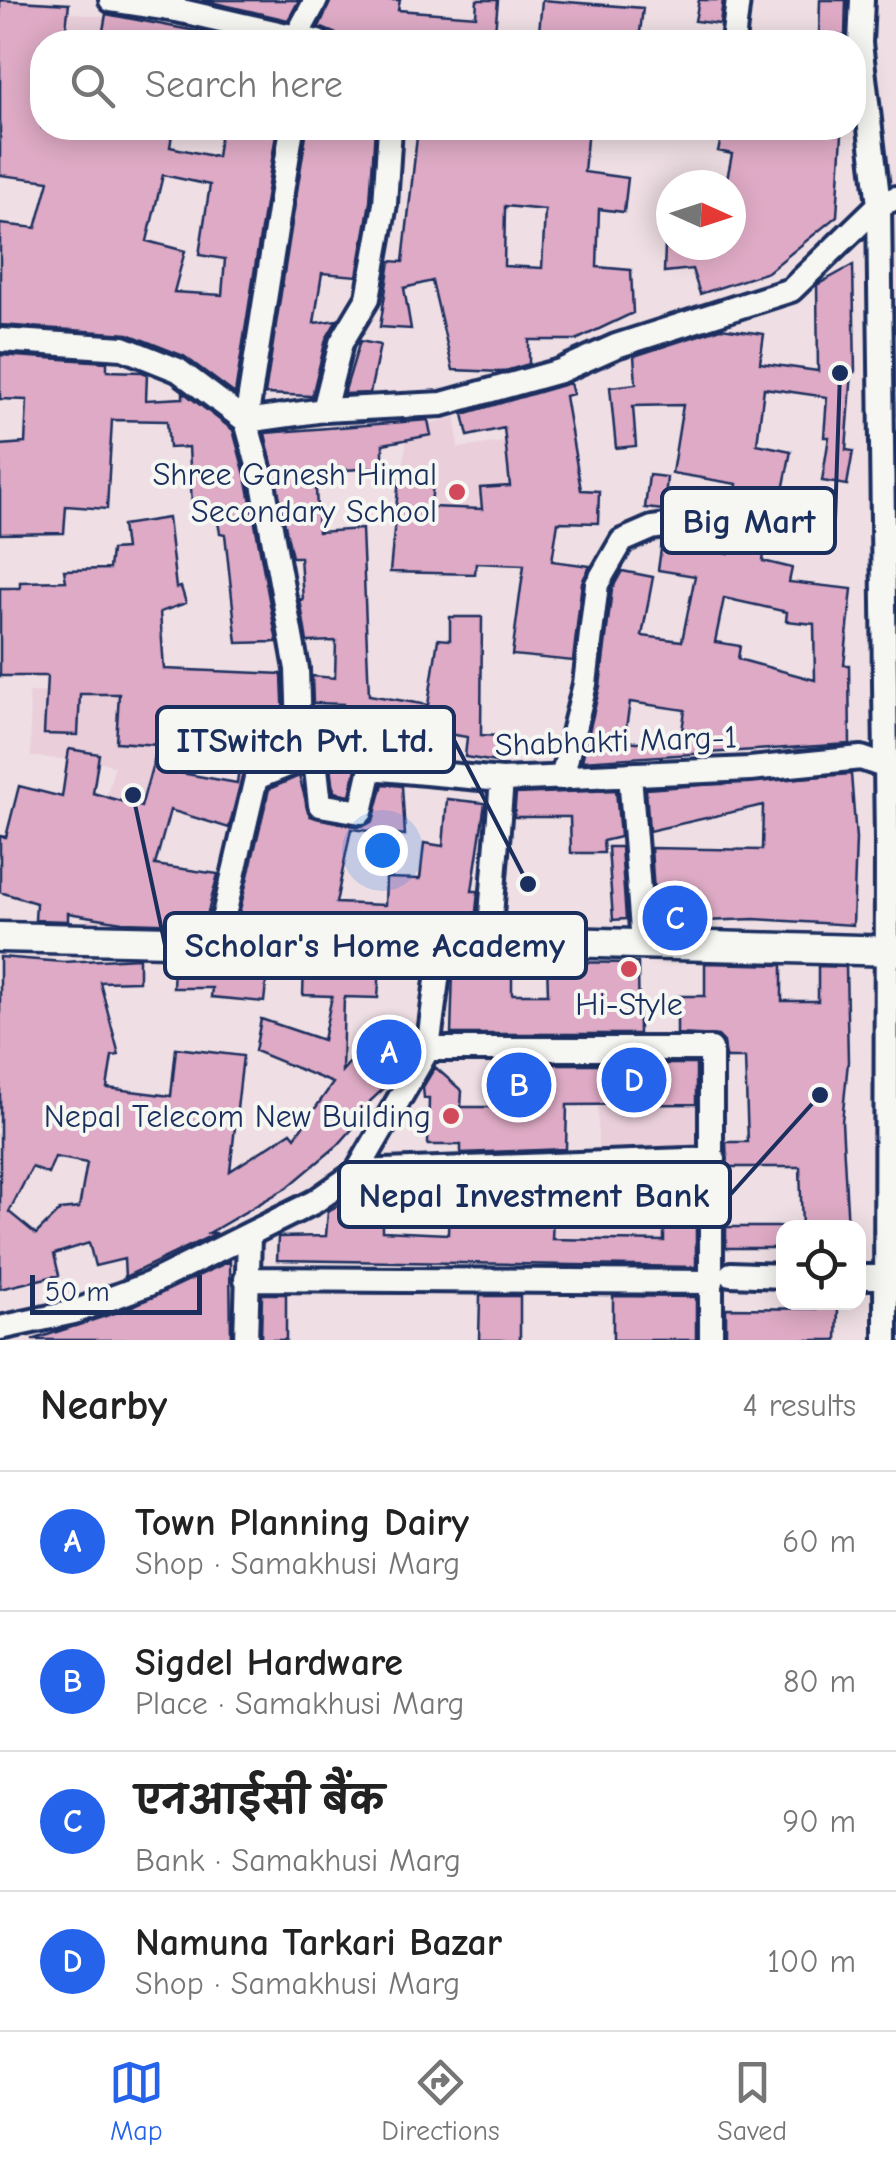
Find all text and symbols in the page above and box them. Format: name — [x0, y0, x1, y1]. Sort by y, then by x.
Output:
search box — [30, 30, 866, 140]
icon: search — [65, 58, 120, 113]
text: Search here — [145, 63, 343, 107]
north arrow — [656, 170, 746, 260]
place label: Shree Ganesh Himal Secondary School — [153, 456, 437, 530]
marker: Shree Ganesh Himal Secondary School — [446, 481, 468, 503]
callout: Big Mart — [662, 488, 835, 553]
text: Big Mart — [682, 501, 816, 542]
callout: ITSwitch Pvt. Ltd. — [157, 707, 454, 772]
street label: Shabhakti Marg-1 — [494, 718, 738, 764]
text: ITSwitch Pvt. Ltd. — [176, 720, 434, 761]
your location — [357, 825, 408, 876]
pin: C — [642, 880, 708, 956]
callout: Scholar's Home Academy — [165, 913, 586, 978]
text: Scholar's Home Academy — [185, 925, 565, 966]
marker: Hi-Style — [618, 958, 640, 980]
place label: Hi-Style — [575, 986, 683, 1023]
pin: A — [356, 1014, 422, 1090]
pin: D — [602, 1042, 666, 1118]
pin: B — [486, 1048, 552, 1122]
place label: Nepal Telecom New Building — [44, 1098, 431, 1135]
marker: Nepal Telecom New Building — [440, 1105, 462, 1127]
callout: Nepal Investment Bank — [339, 1162, 730, 1227]
text: Nepal Investment Bank — [359, 1175, 709, 1216]
map controls — [776, 1220, 866, 1310]
button: locate — [776, 1220, 866, 1310]
scale bar — [30, 1270, 202, 1314]
text: 50 m — [45, 1276, 110, 1308]
text: Nearby — [40, 1381, 167, 1430]
text: 4 results — [743, 1387, 856, 1424]
text: Town Planning Dairy — [135, 1501, 469, 1545]
text: A — [64, 1523, 81, 1560]
text: 60 m — [782, 1523, 856, 1560]
text: Shop · Samakhusi Marg — [135, 1545, 460, 1582]
text: Sigdel Hardware — [135, 1641, 403, 1685]
text: B — [63, 1663, 82, 1700]
text: 80 m — [783, 1663, 856, 1700]
text: Place · Samakhusi Marg — [135, 1685, 464, 1722]
text: एनआईसी बैंक — [135, 1779, 385, 1823]
text: C — [63, 1803, 82, 1840]
text: 90 m — [782, 1803, 856, 1840]
text: Bank · Samakhusi Marg — [135, 1842, 461, 1879]
text: Namuna Tarkari Bazar — [135, 1921, 502, 1965]
text: D — [63, 1943, 82, 1980]
text: 100 m — [767, 1943, 856, 1980]
text: Shop · Samakhusi Marg — [135, 1965, 460, 2002]
tab: Map — [109, 2055, 164, 2147]
tab: Directions — [381, 2055, 500, 2147]
tab: Saved — [717, 2055, 787, 2147]

